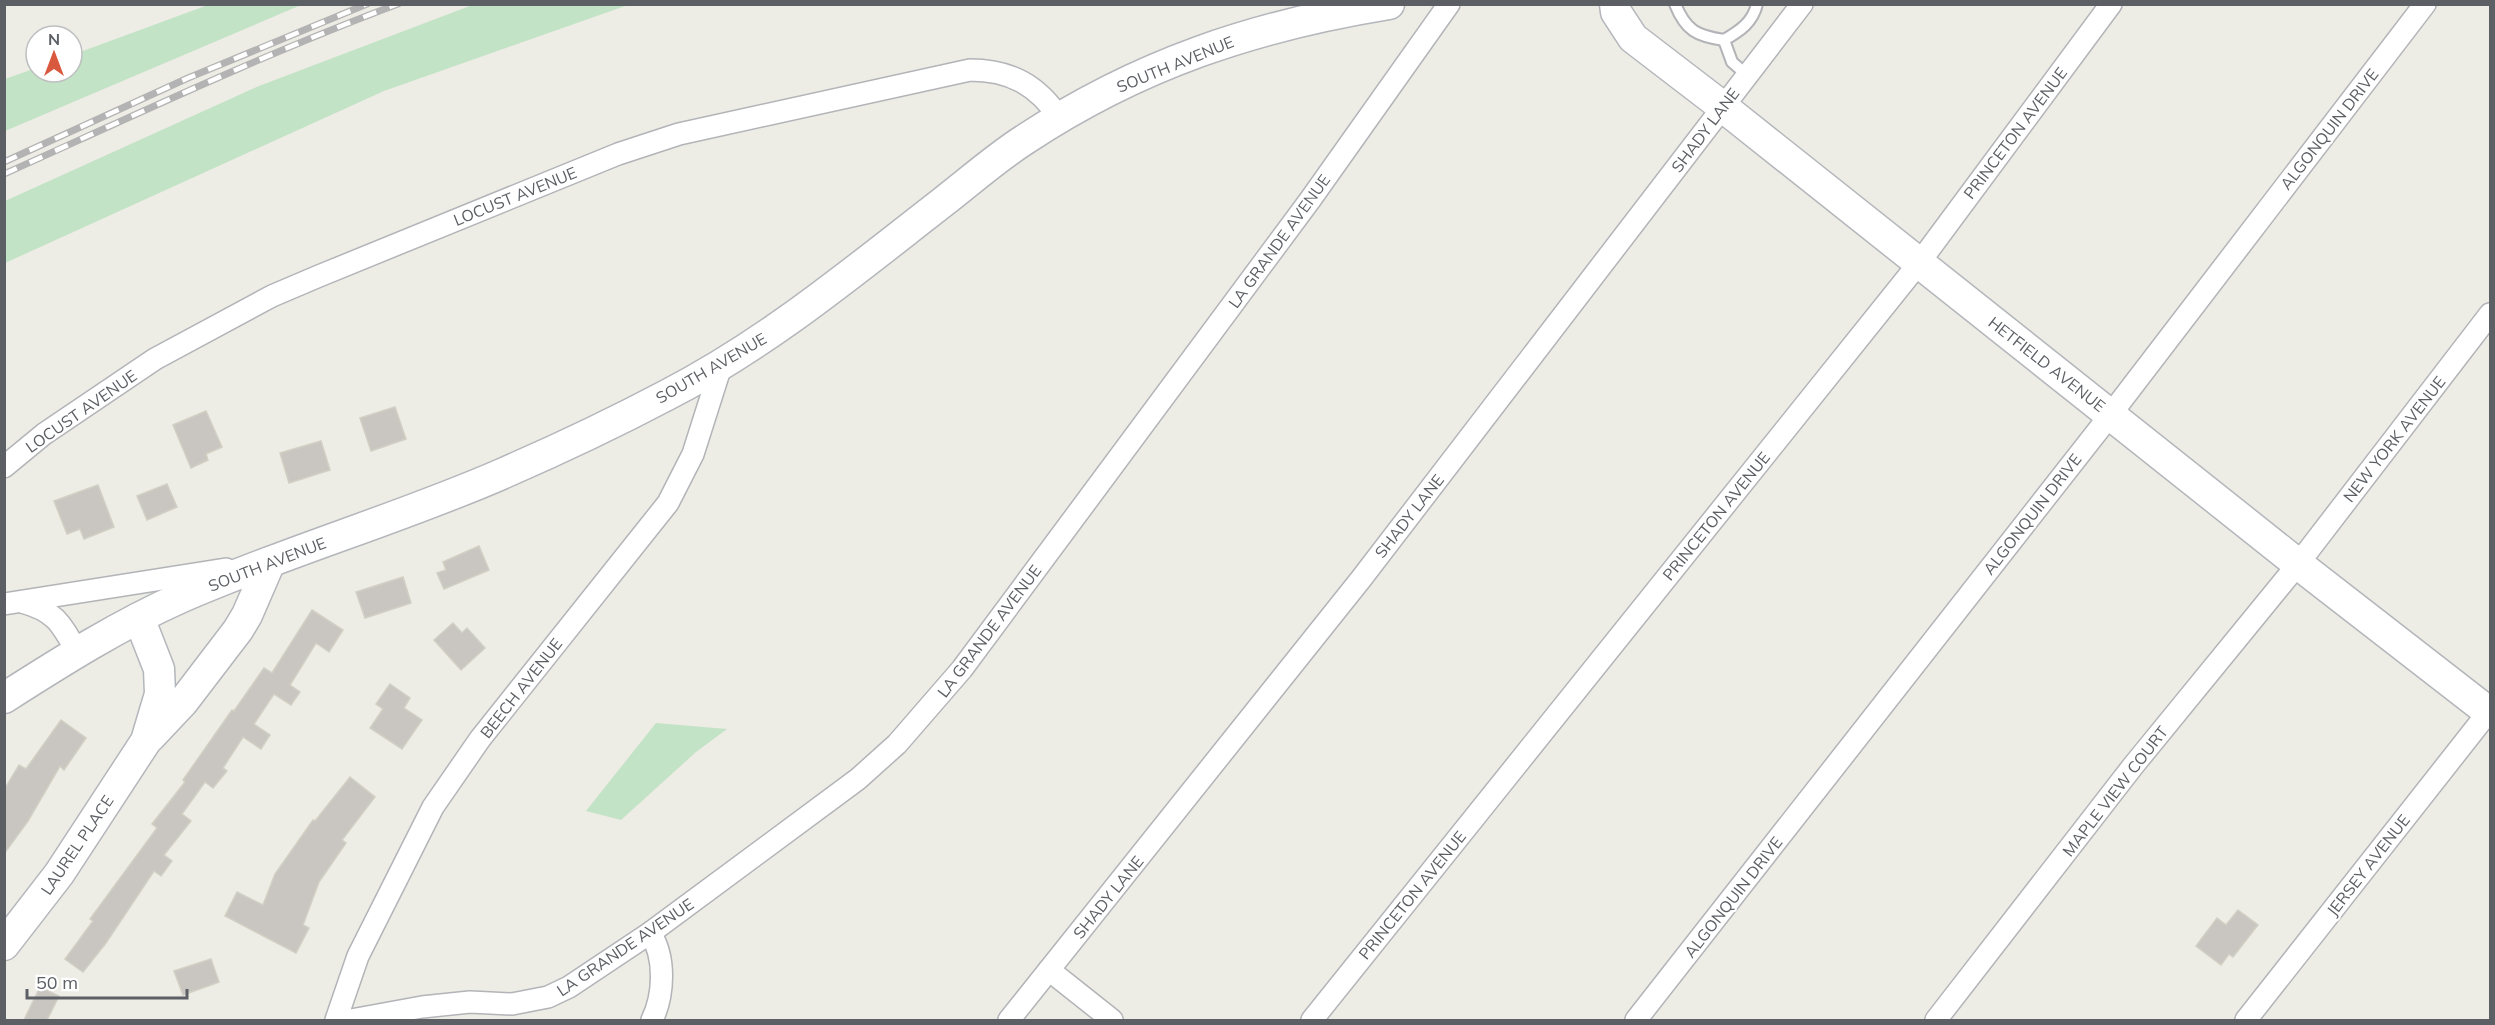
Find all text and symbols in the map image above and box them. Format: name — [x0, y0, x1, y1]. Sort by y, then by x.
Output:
north arrow — [24, 24, 84, 84]
text: N — [48, 29, 60, 49]
street label: SOUTH AVENUE — [1113, 31, 1237, 97]
street label: PRINCETON AVENUE — [1959, 63, 2071, 203]
street label: ALGONQUIN DRIVE — [2276, 65, 2382, 193]
street label: SHADY LANE — [1667, 84, 1743, 176]
street label: LOCUST AVENUE — [450, 162, 580, 230]
street label: LA GRANDE AVENUE — [1224, 170, 1334, 312]
street label: HETFIELD AVENUE — [1984, 312, 2110, 416]
street label: SOUTH AVENUE — [652, 328, 770, 408]
street label: LOCUST AVENUE — [22, 365, 140, 457]
street label: NEW YORK AVENUE — [2339, 372, 2449, 506]
street label: PRINCETON AVENUE — [1658, 448, 1774, 584]
street label: ALGONQUIN DRIVE — [1979, 450, 2085, 578]
street label: SHADY LANE — [1370, 470, 1448, 562]
street label: SOUTH AVENUE — [205, 532, 329, 596]
street label: LA GRANDE AVENUE — [933, 561, 1045, 701]
street label: BEECH AVENUE — [476, 634, 566, 742]
street label: MAPLE VIEW COURT — [2058, 722, 2172, 860]
street label: LAUREL PLACE — [36, 791, 118, 899]
street label: JERSEY AVENUE — [2322, 810, 2414, 920]
street label: PRINCETON AVENUE — [1354, 827, 1470, 963]
street label: ALGONQUIN DRIVE — [1680, 833, 1786, 961]
street label: SHADY LANE — [1069, 852, 1147, 942]
street label: LA GRANDE AVENUE — [553, 894, 697, 1000]
scale bar — [27, 962, 188, 1000]
text: 50 m — [36, 971, 78, 994]

